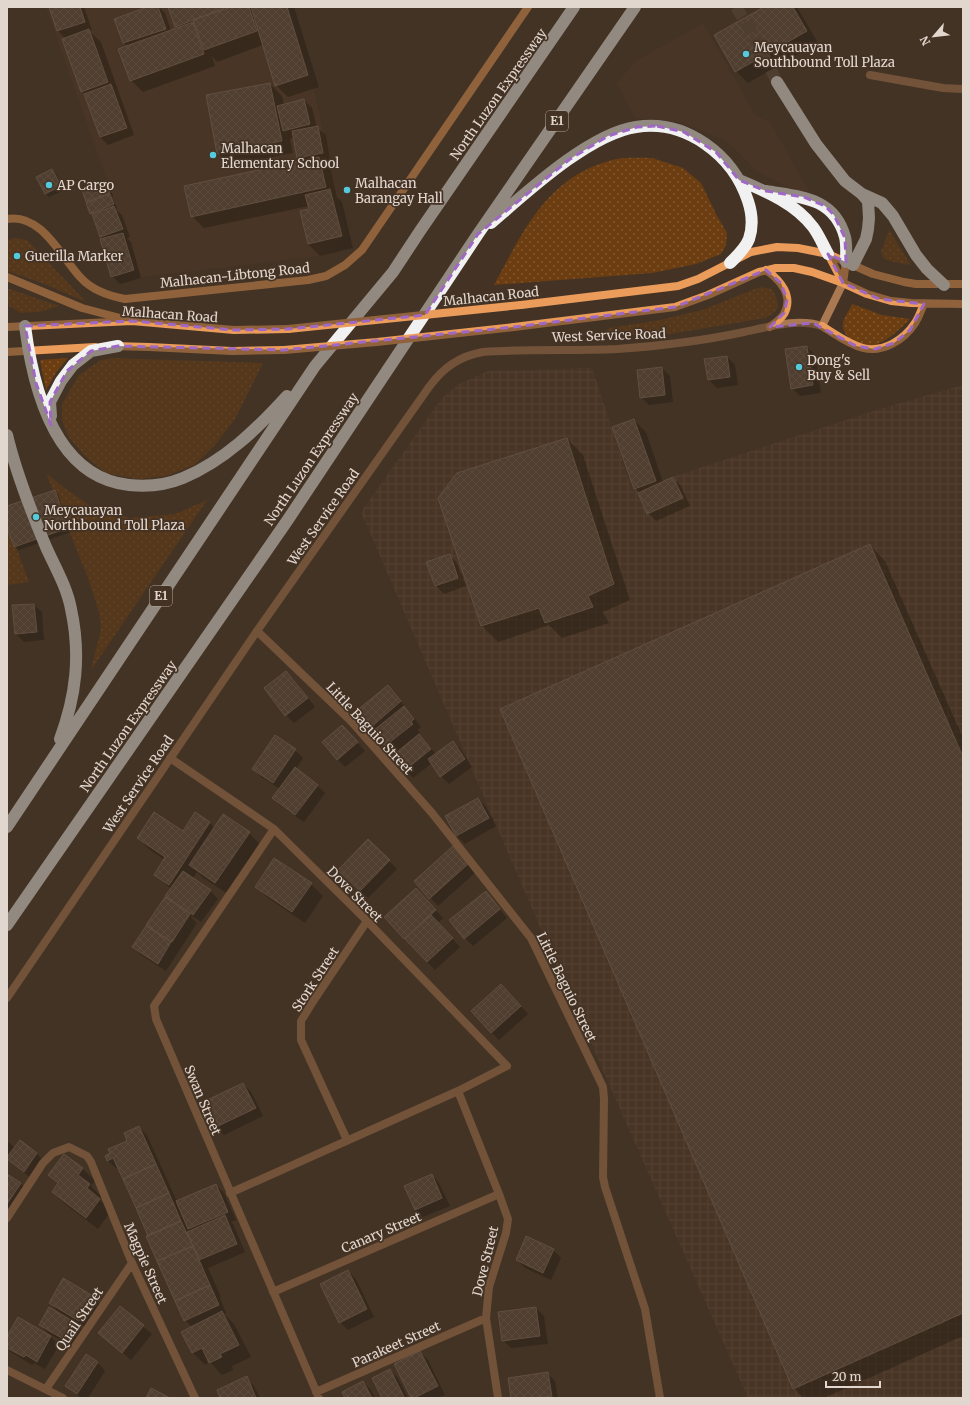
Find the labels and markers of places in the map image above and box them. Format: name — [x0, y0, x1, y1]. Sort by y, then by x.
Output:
place label: Meycauayan Southbound Toll Plaza — [754, 39, 895, 71]
marker: Meycauayan Southbound Toll Plaza — [741, 49, 751, 59]
place label: Malhacan Elementary School — [221, 140, 339, 172]
marker: Malhacan Elementary School — [208, 150, 218, 160]
place label: Malhacan Barangay Hall — [355, 175, 443, 207]
place label: AP Cargo — [56, 177, 114, 194]
marker: AP Cargo — [44, 180, 54, 190]
marker: Malhacan Barangay Hall — [342, 185, 352, 195]
place label: Guerilla Marker — [25, 248, 124, 265]
marker: Guerilla Marker — [12, 251, 22, 261]
place label: Dong's Buy & Sell — [807, 352, 870, 384]
marker: Dong's Buy & Sell — [794, 362, 804, 372]
place label: Meycauayan Northbound Toll Plaza — [44, 502, 185, 534]
marker: Meycauayan Northbound Toll Plaza — [31, 512, 41, 522]

